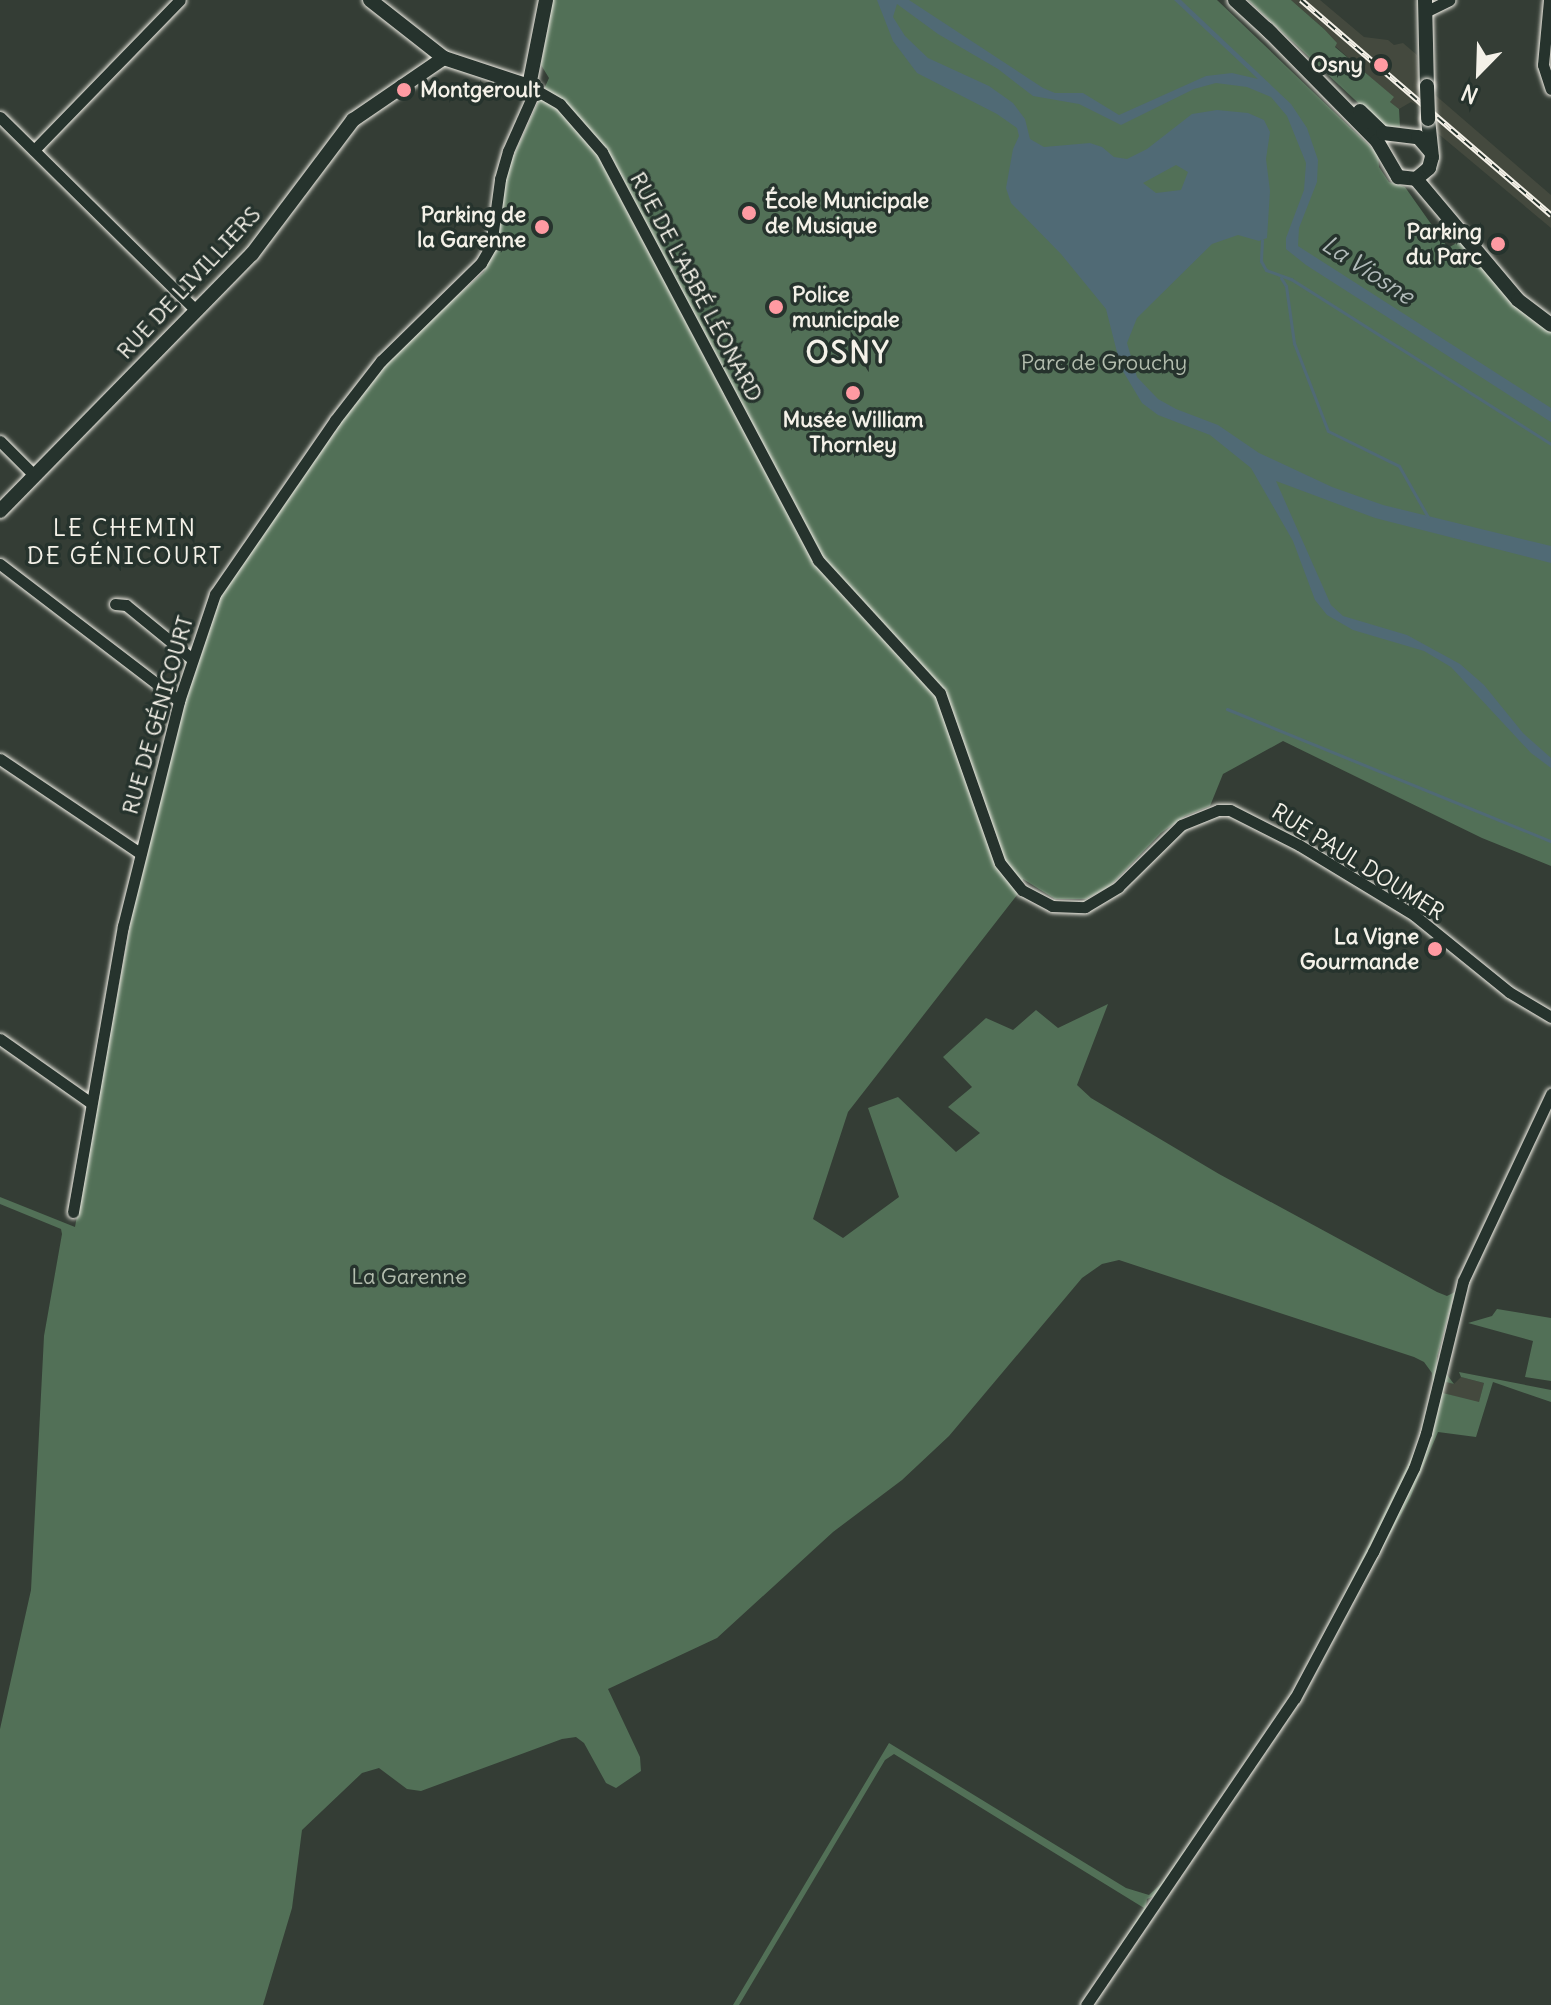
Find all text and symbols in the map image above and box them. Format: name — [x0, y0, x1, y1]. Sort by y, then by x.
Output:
north arrow — [1439, 32, 1519, 112]
place label: Osny — [1311, 52, 1363, 78]
marker: Osny — [1370, 54, 1392, 76]
place label: Montgeroult — [420, 77, 540, 103]
text: N — [1457, 78, 1482, 110]
marker: Montgeroult — [395, 81, 413, 99]
street label: RUE DE L'ABBÉ LÉONARD — [624, 168, 768, 406]
place label: École Municipale de Musique — [765, 187, 929, 238]
street label: RUE DE LIVILLIERS — [112, 201, 266, 365]
place label: Parking de la Garenne — [417, 201, 526, 252]
marker: École Municipale de Musique — [740, 204, 758, 222]
marker: Parking de la Garenne — [533, 218, 551, 236]
place label: Parking du Parc — [1406, 218, 1482, 270]
water label: La Viosne — [1317, 230, 1419, 310]
marker: Parking du Parc — [1489, 235, 1507, 253]
place label: Police municipale — [792, 281, 900, 332]
marker: Police municipale — [767, 298, 785, 316]
district label: OSNY — [805, 334, 891, 370]
park label: Parc de Grouchy — [1021, 350, 1187, 376]
marker: Musée William Thornley — [844, 384, 862, 402]
place label: Musée William Thornley — [782, 406, 924, 458]
district label: LE CHEMIN DE GÉNICOURT — [27, 514, 223, 570]
street label: RUE DE GÉNICOURT — [117, 613, 199, 817]
street label: RUE PAUL DOUMER — [1267, 798, 1449, 926]
place label: La Vigne Gourmande — [1300, 923, 1419, 974]
marker: La Vigne Gourmande — [1426, 940, 1444, 958]
park label: La Garenne — [351, 1264, 467, 1290]

